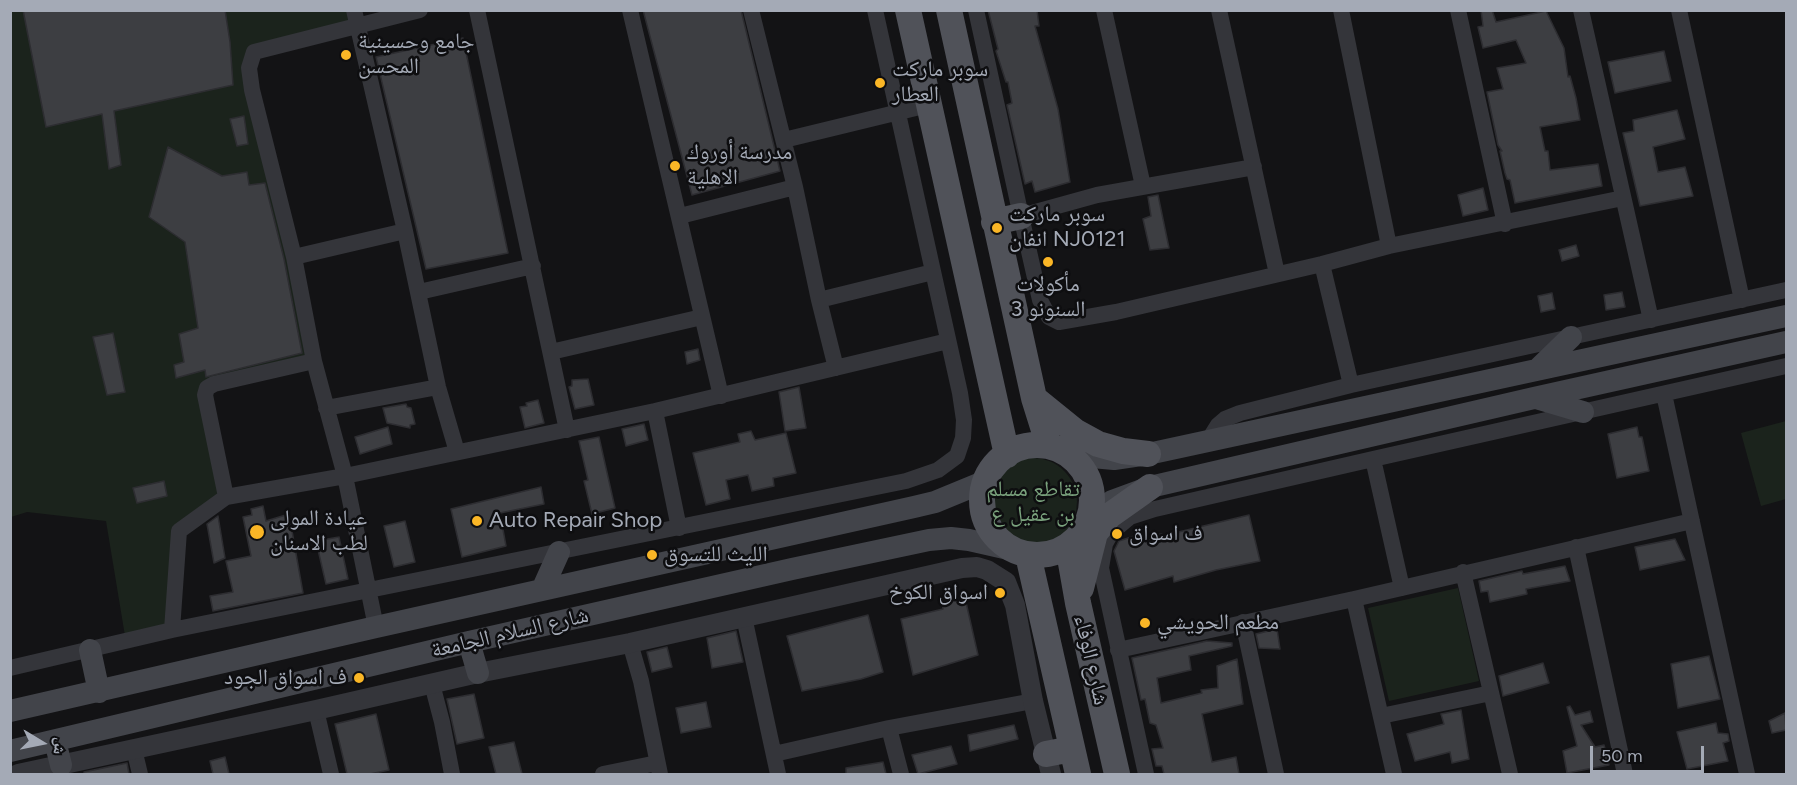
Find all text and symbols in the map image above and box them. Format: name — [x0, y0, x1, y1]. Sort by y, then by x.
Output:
place label: جامع وحسينية المحسن — [358, 29, 475, 80]
marker: جامع وحسينية المحسن — [339, 48, 353, 62]
place label: سوبر ماركت العطار — [892, 57, 988, 108]
marker: سوبر ماركت العطار — [873, 76, 887, 90]
place label: مدرسة أوروك الاهلية — [687, 140, 792, 192]
marker: مدرسة أوروك الاهلية — [668, 159, 682, 173]
place label: سوبر ماركت انفان NJ0121 — [1009, 202, 1126, 254]
marker: سوبر ماركت انفان NJ0121 — [990, 221, 1004, 235]
marker: مأكولات السنونو 3 — [1041, 255, 1055, 269]
place label: مأكولات السنونو 3 — [1011, 272, 1085, 324]
park label: تقاطع مسلم بن عقيل ع — [986, 477, 1080, 528]
place label: عيادة المولى لطب الاسنان — [270, 506, 368, 558]
place label: Auto Repair Shop — [489, 508, 662, 534]
marker: Auto Repair Shop — [470, 514, 484, 528]
place label: ف اسواق — [1129, 521, 1203, 547]
marker: عيادة المولى لطب الاسنان — [248, 523, 266, 541]
marker: ف اسواق — [1110, 527, 1124, 541]
place label: الليث للتسوق — [664, 542, 768, 568]
marker: الليث للتسوق — [645, 548, 659, 562]
place label: اسواق الكوخ — [889, 580, 988, 606]
marker: اسواق الكوخ — [993, 586, 1007, 600]
street label: شارع السلام الجامعة — [429, 602, 591, 664]
place label: مطعم الحويشي — [1157, 610, 1279, 636]
street label: شارع الوفاء — [1068, 612, 1114, 708]
marker: مطعم الحويشي — [1138, 616, 1152, 630]
place label: ف اسواق الجود — [224, 665, 347, 691]
marker: ف اسواق الجود — [352, 671, 366, 685]
north arrow — [12, 713, 72, 773]
scale bar — [1593, 734, 1707, 772]
text: ش — [49, 736, 71, 756]
text: 50 m — [1601, 745, 1643, 767]

